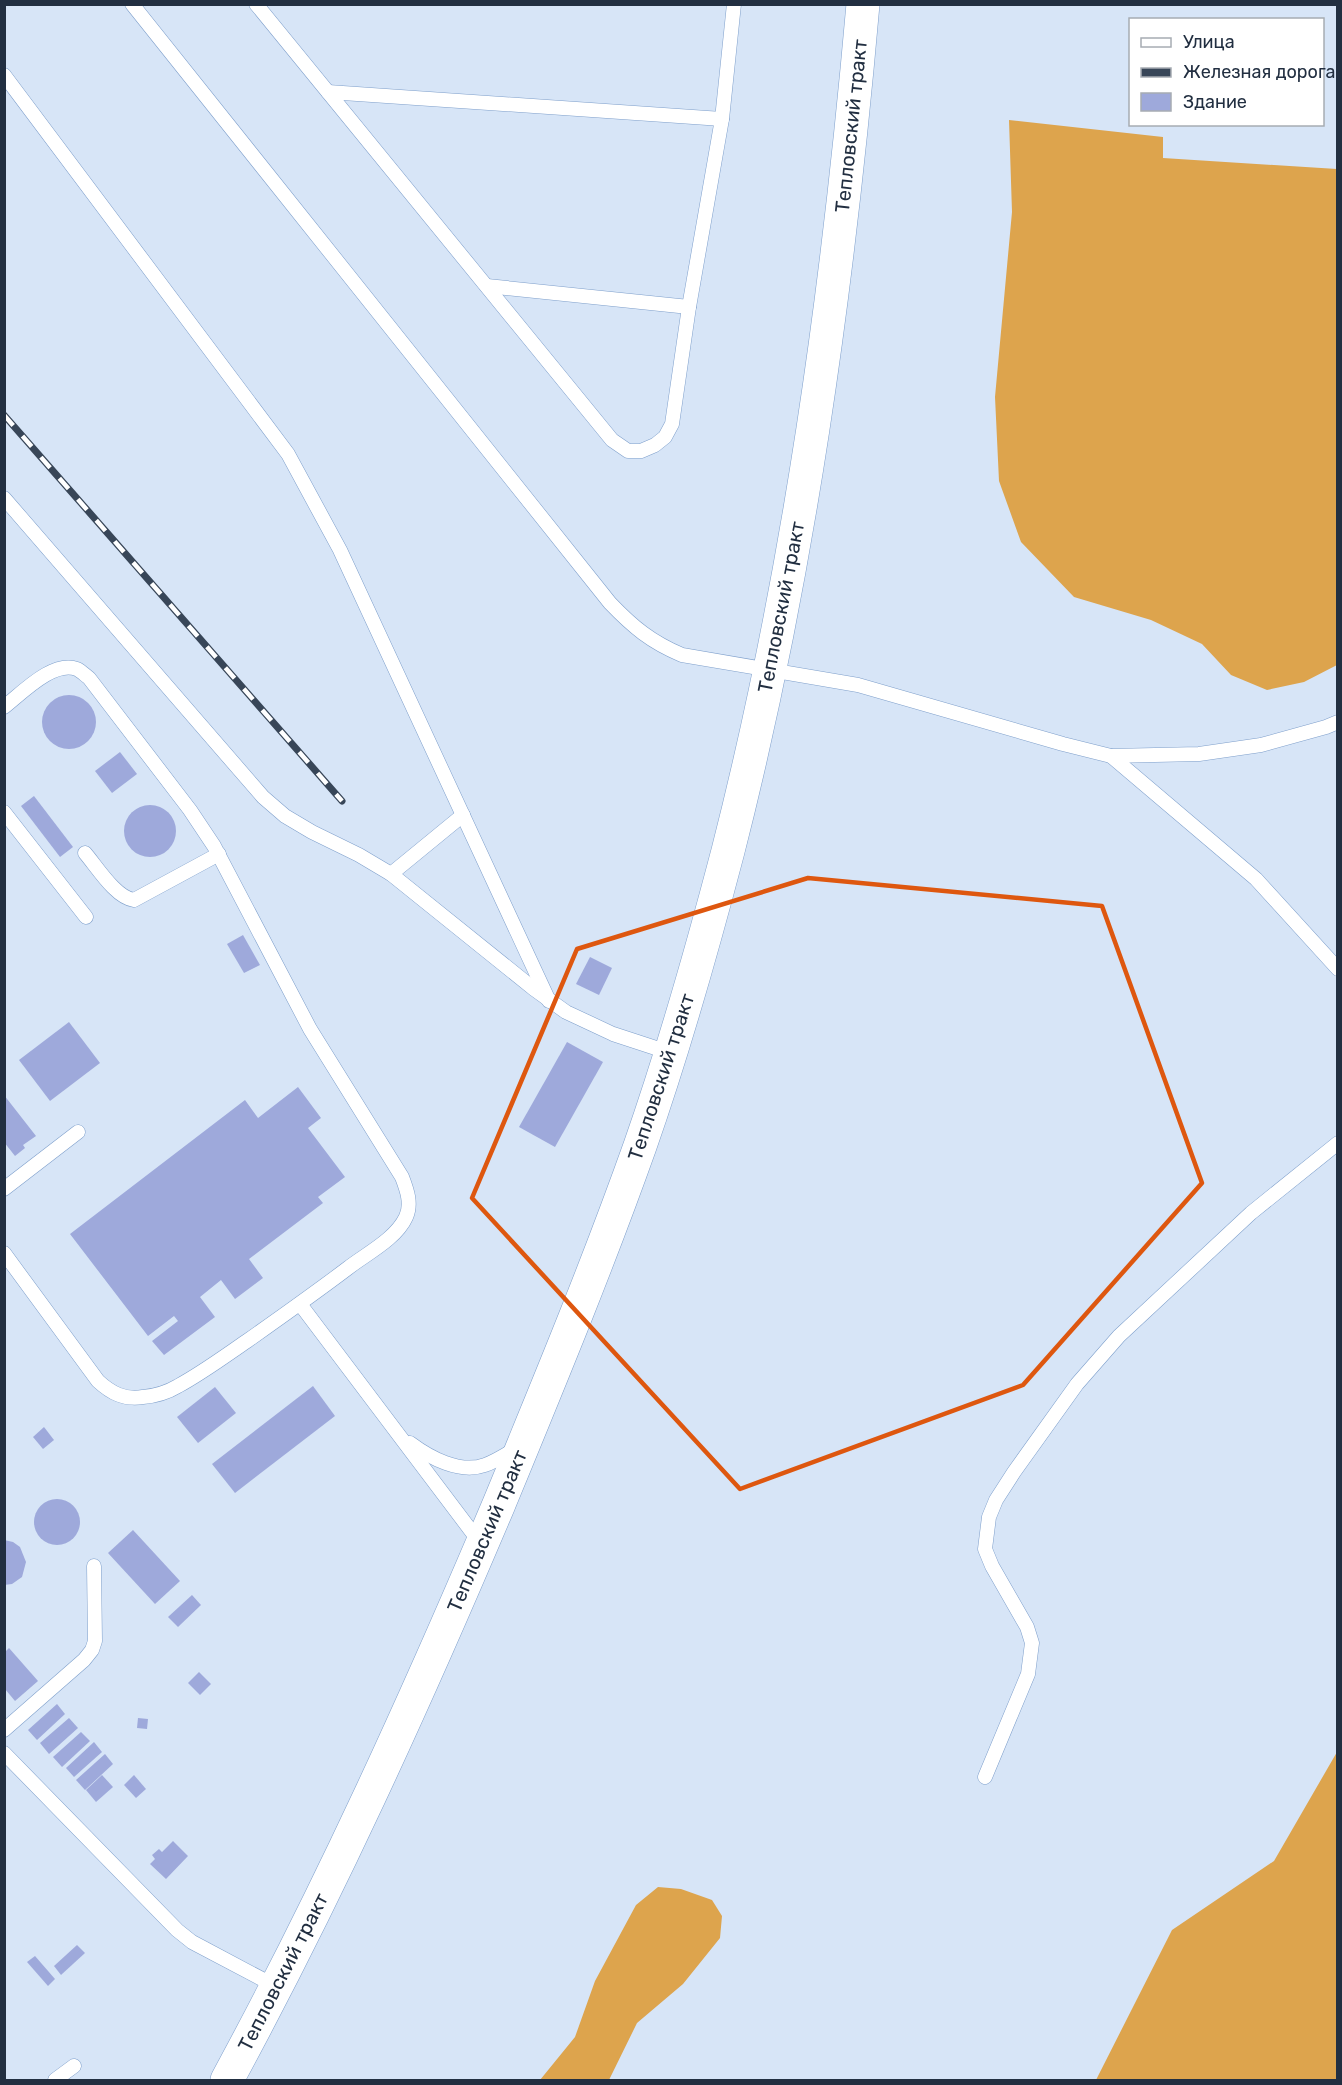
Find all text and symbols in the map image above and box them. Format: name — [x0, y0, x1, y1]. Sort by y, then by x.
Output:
legend — [1129, 18, 1324, 126]
text: Улица — [1183, 31, 1235, 53]
street label: Тепловский тракт — [830, 38, 872, 214]
text: Железная дорога — [1183, 61, 1336, 83]
text: Здание — [1183, 91, 1247, 113]
street label: Тепловский тракт — [753, 519, 809, 695]
street label: Тепловский тракт — [623, 990, 699, 1164]
street label: Тепловский тракт — [442, 1446, 532, 1616]
street label: Тепловский тракт — [233, 1889, 333, 2055]

